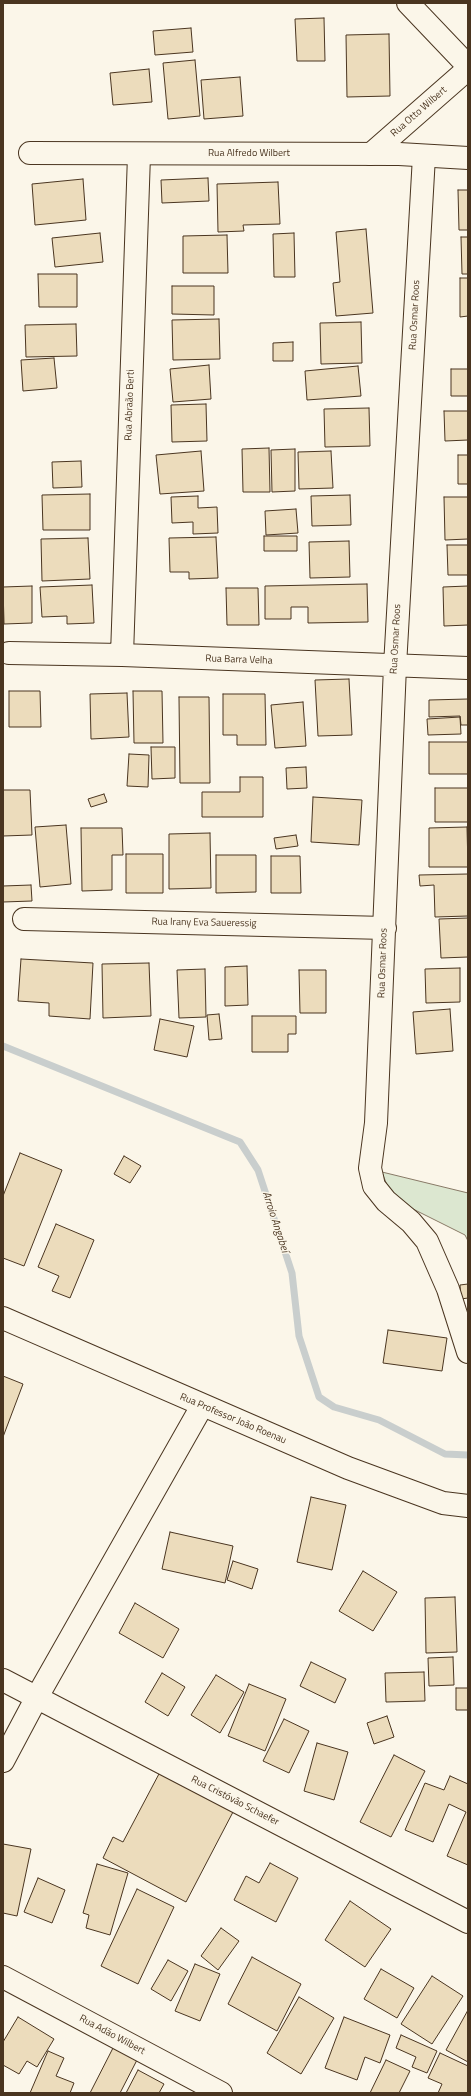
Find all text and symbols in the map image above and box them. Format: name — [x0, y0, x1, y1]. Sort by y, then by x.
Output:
street label: Rua Otto Wilbert — [389, 84, 449, 140]
street label: Rua Alfredo Wilbert — [208, 148, 290, 160]
street label: Rua Osmar Roos — [407, 280, 423, 350]
street label: Rua Abraão Berti — [123, 369, 137, 441]
street label: Rua Osmar Roos — [388, 604, 404, 674]
street label: Rua Barra Velha — [205, 653, 273, 667]
street label: Rua Irany Eva Saueressig — [151, 916, 257, 930]
street label: Rua Osmar Roos — [376, 928, 390, 998]
water label: Arroio Angabeí — [259, 1190, 291, 1254]
street label: Rua Professor João Roenau — [178, 1391, 288, 1447]
street label: Rua Cristóvão Schaefer — [189, 1774, 281, 1828]
street label: Rua Adão Wilbert — [77, 2013, 147, 2057]

